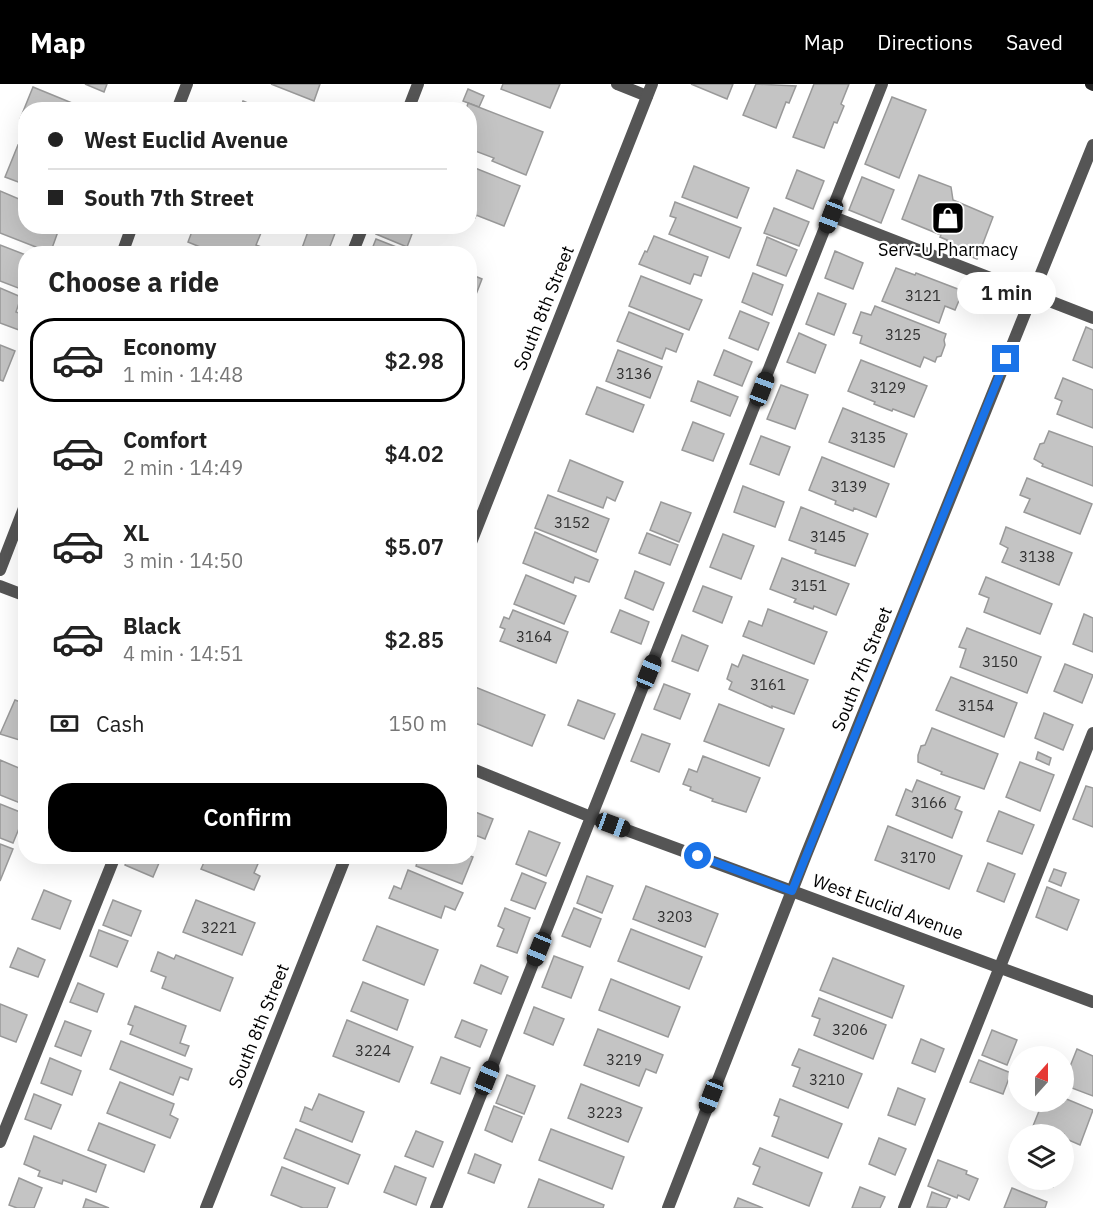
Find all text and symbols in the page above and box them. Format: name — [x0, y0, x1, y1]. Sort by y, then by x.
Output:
text: Map — [30, 24, 86, 61]
text: Map — [804, 28, 844, 56]
text: Directions — [877, 28, 973, 56]
text: Saved — [1006, 28, 1063, 56]
text: West Euclid Avenue — [84, 125, 288, 154]
text: South 7th Street — [84, 183, 254, 212]
car — [816, 196, 846, 236]
shop icon: Serv-U Pharmacy — [930, 200, 966, 236]
place label: Serv-U Pharmacy — [878, 238, 1018, 261]
street label: South 8th Street — [508, 242, 579, 374]
text: Choose a ride — [48, 264, 219, 299]
callout: 1 min — [956, 272, 1056, 314]
text: 1 min — [981, 279, 1032, 306]
house number: 3121 — [905, 286, 941, 305]
house number: 3125 — [885, 325, 921, 344]
text: Economy — [123, 332, 217, 361]
icon: car — [51, 333, 105, 387]
route end — [992, 345, 1019, 372]
text: $2.98 — [385, 346, 444, 375]
text: 1 min · 14:48 — [123, 361, 243, 388]
house number: 3136 — [616, 364, 652, 383]
car — [747, 369, 777, 409]
house number: 3129 — [870, 378, 906, 397]
text: Comfort — [123, 425, 207, 454]
icon: car — [51, 426, 105, 480]
house number: 3135 — [850, 428, 886, 447]
text: $4.02 — [385, 439, 444, 468]
text: 2 min · 14:49 — [123, 454, 243, 481]
house number: 3139 — [831, 477, 867, 496]
house number: 3152 — [554, 513, 590, 532]
text: XL — [123, 518, 149, 547]
icon: car — [51, 519, 105, 573]
house number: 3145 — [810, 527, 846, 546]
text: $5.07 — [385, 532, 444, 561]
text: 3 min · 14:50 — [123, 547, 243, 574]
house number: 3138 — [1019, 547, 1055, 566]
house number: 3151 — [791, 576, 827, 595]
street label: South 7th Street — [826, 603, 897, 735]
text: Black — [123, 611, 181, 640]
icon: car — [51, 612, 105, 666]
text: $2.85 — [385, 625, 444, 654]
house number: 3164 — [516, 627, 552, 646]
text: 4 min · 14:51 — [123, 640, 243, 667]
car — [634, 652, 664, 692]
house number: 3150 — [982, 652, 1018, 671]
house number: 3161 — [750, 675, 786, 694]
house number: 3154 — [958, 696, 994, 715]
icon: cash — [48, 707, 81, 740]
text: Cash — [96, 709, 145, 738]
text: 150 m — [389, 710, 447, 737]
button: Confirm — [48, 783, 447, 852]
house number: 3166 — [911, 793, 947, 812]
car — [593, 810, 633, 840]
route start — [684, 842, 711, 869]
house number: 3170 — [900, 848, 936, 867]
street label: West Euclid Avenue — [810, 869, 967, 945]
house number: 3203 — [657, 907, 693, 926]
house number: 3221 — [201, 918, 237, 937]
car — [524, 929, 554, 969]
street label: South 8th Street — [223, 960, 294, 1092]
house number: 3206 — [832, 1020, 868, 1039]
house number: 3224 — [355, 1041, 391, 1060]
north arrow — [1008, 1046, 1074, 1112]
map controls — [1008, 1046, 1074, 1190]
house number: 3219 — [606, 1050, 642, 1069]
car — [472, 1058, 502, 1098]
house number: 3210 — [809, 1070, 845, 1089]
car — [696, 1076, 726, 1116]
house number: 3223 — [587, 1103, 623, 1122]
button: layers — [1008, 1124, 1074, 1190]

